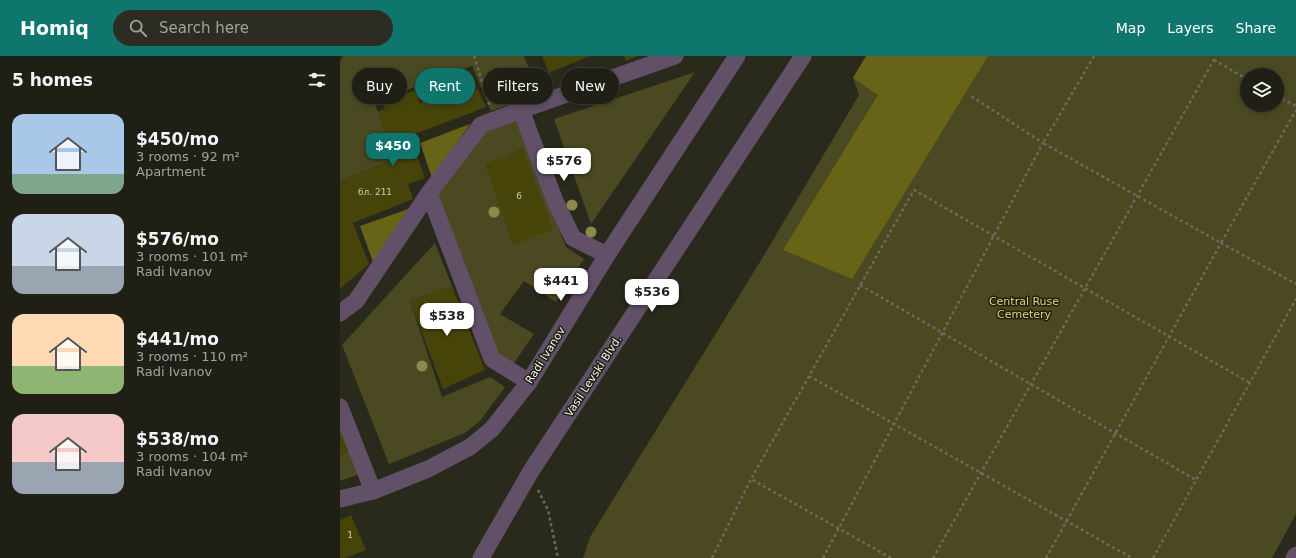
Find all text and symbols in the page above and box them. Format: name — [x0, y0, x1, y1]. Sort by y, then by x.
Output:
search box — [113, 10, 393, 46]
text: Homiq — [20, 17, 89, 39]
icon: search — [127, 17, 149, 39]
text: Search here — [159, 19, 249, 37]
text: Map — [1116, 20, 1145, 36]
text: Layers — [1167, 20, 1214, 36]
text: Share — [1236, 20, 1276, 36]
chip: Buy — [352, 68, 407, 104]
chip: Rent — [415, 68, 475, 104]
chip: Filters — [483, 68, 553, 104]
chip: New — [561, 68, 619, 104]
map controls — [1240, 68, 1284, 112]
button: layers — [1240, 68, 1284, 112]
icon: filters — [306, 69, 328, 91]
text: 5 homes — [12, 70, 93, 90]
text: $450/mo — [136, 129, 219, 149]
icon: home — [44, 130, 92, 178]
pin: $450 — [369, 133, 417, 167]
text: $450 — [375, 138, 411, 153]
pin: $576 — [540, 148, 588, 182]
text: 3 rooms · 92 m² — [136, 149, 240, 164]
text: $576 — [546, 153, 582, 168]
text: Apartment — [136, 164, 206, 179]
house number: бл. 211 — [358, 187, 392, 197]
house number: 6 — [516, 191, 522, 201]
text: $576/mo — [136, 229, 219, 249]
icon: home — [44, 230, 92, 278]
text: 3 rooms · 101 m² — [136, 249, 248, 264]
text: Radi Ivanov — [136, 264, 212, 279]
pin: $441 — [537, 268, 585, 302]
text: $441 — [543, 273, 579, 288]
pin: $536 — [628, 279, 676, 313]
text: $536 — [634, 284, 670, 299]
park label: Central Ruse Cemetery — [989, 295, 1059, 321]
pin: $538 — [423, 303, 471, 337]
text: $538 — [429, 308, 465, 323]
street label: Radi Ivanov — [523, 324, 568, 386]
text: $441/mo — [136, 329, 219, 349]
icon: home — [44, 330, 92, 378]
street label: Vasil Levski Blvd. — [562, 333, 625, 419]
text: 3 rooms · 110 m² — [136, 349, 248, 364]
text: Radi Ivanov — [136, 364, 212, 379]
text: $538/mo — [136, 429, 219, 449]
icon: home — [44, 430, 92, 478]
text: 3 rooms · 104 m² — [136, 449, 248, 464]
text: Radi Ivanov — [136, 464, 212, 479]
house number: 1 — [347, 530, 353, 540]

